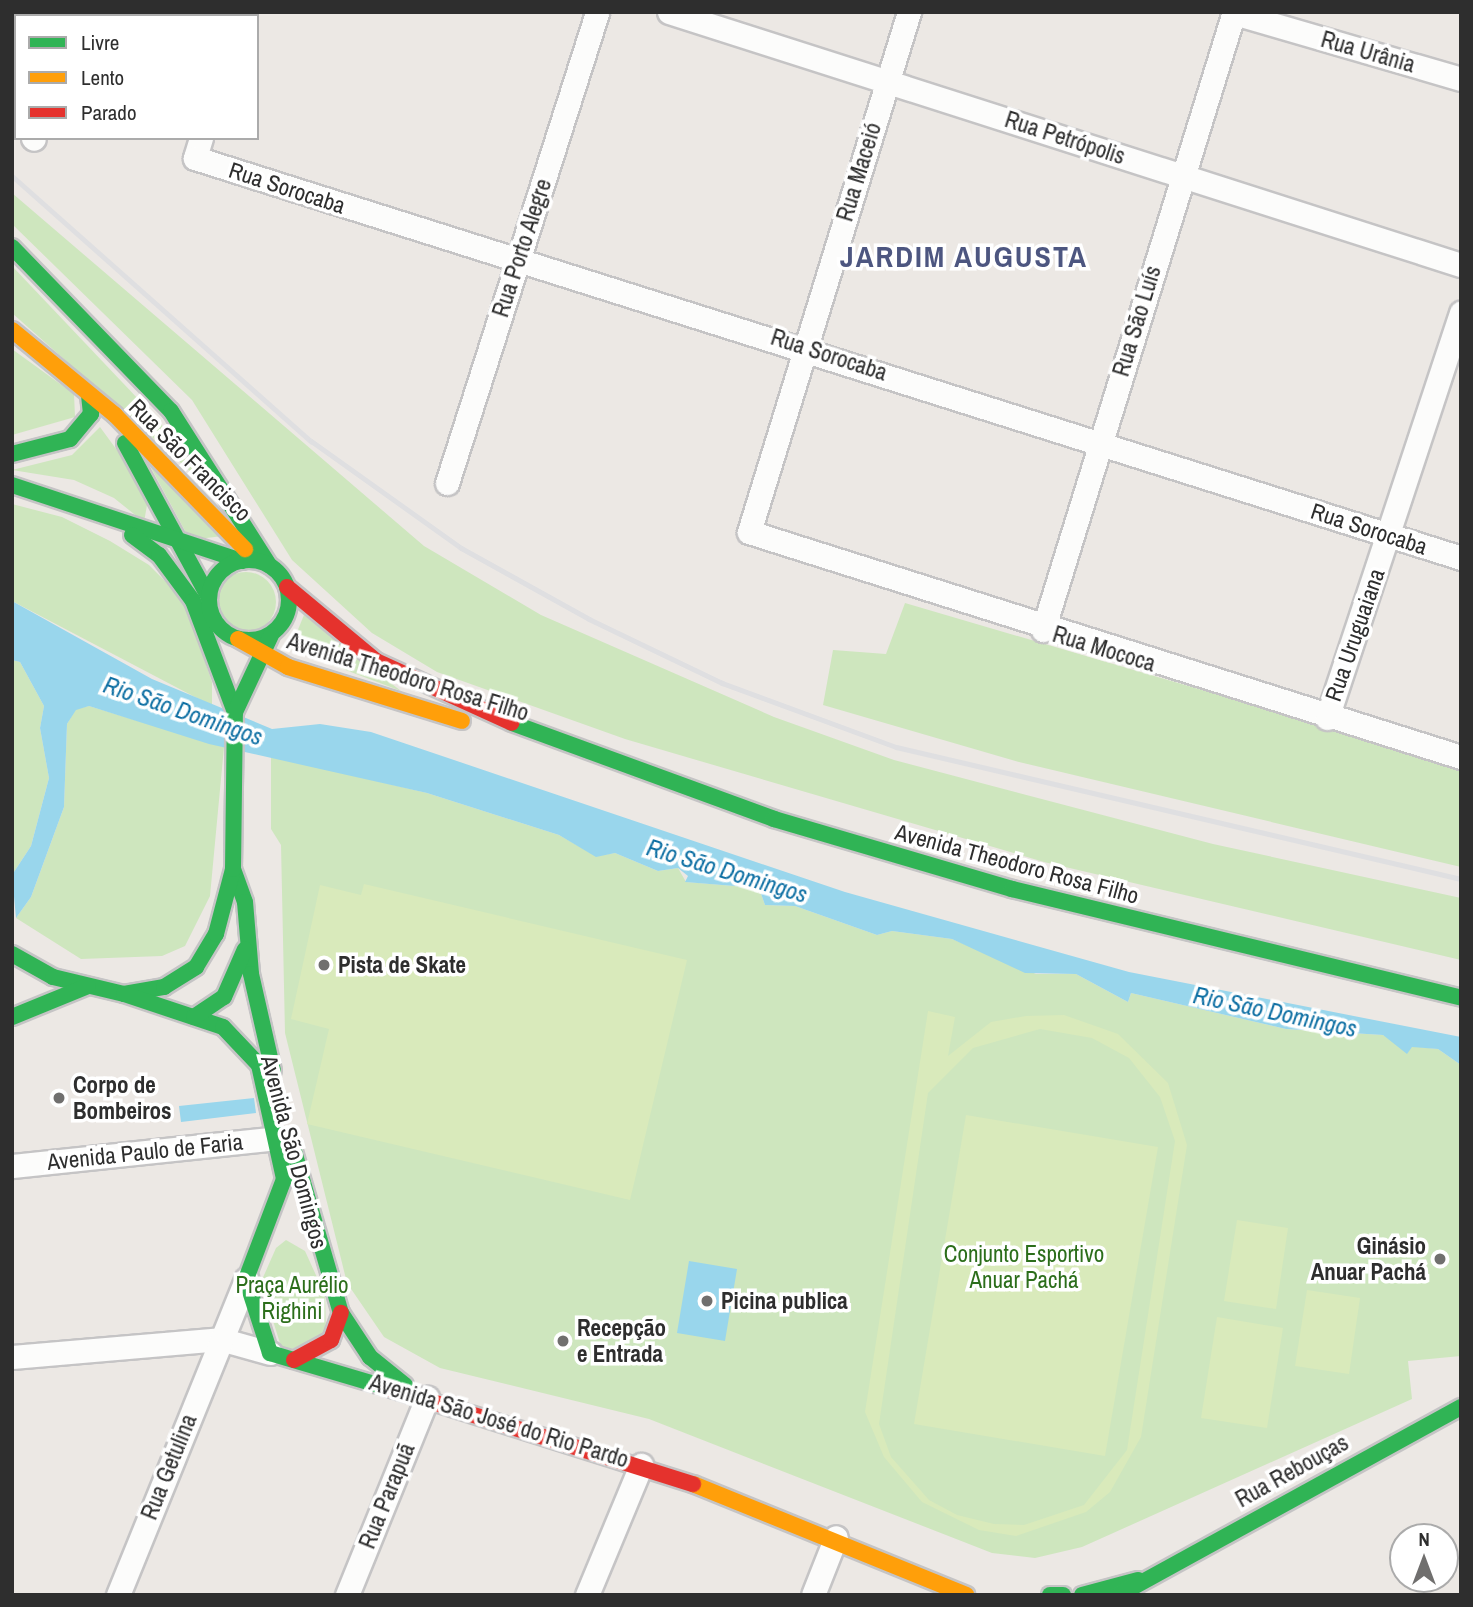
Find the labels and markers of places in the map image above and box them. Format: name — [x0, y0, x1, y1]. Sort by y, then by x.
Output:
place label: Pista de Skate — [338, 951, 466, 979]
marker: Pista de Skate — [316, 957, 332, 973]
place label: Corpo de Bombeiros — [73, 1071, 172, 1125]
marker: Corpo de Bombeiros — [51, 1090, 67, 1106]
place label: Ginásio Anuar Pachá — [1311, 1232, 1426, 1286]
marker: Ginásio Anuar Pachá — [1432, 1251, 1448, 1267]
place label: Picina publica — [721, 1287, 848, 1315]
marker: Picina publica — [699, 1293, 715, 1309]
place label: Recepção e Entrada — [577, 1314, 666, 1368]
marker: Recepção e Entrada — [555, 1333, 571, 1349]

